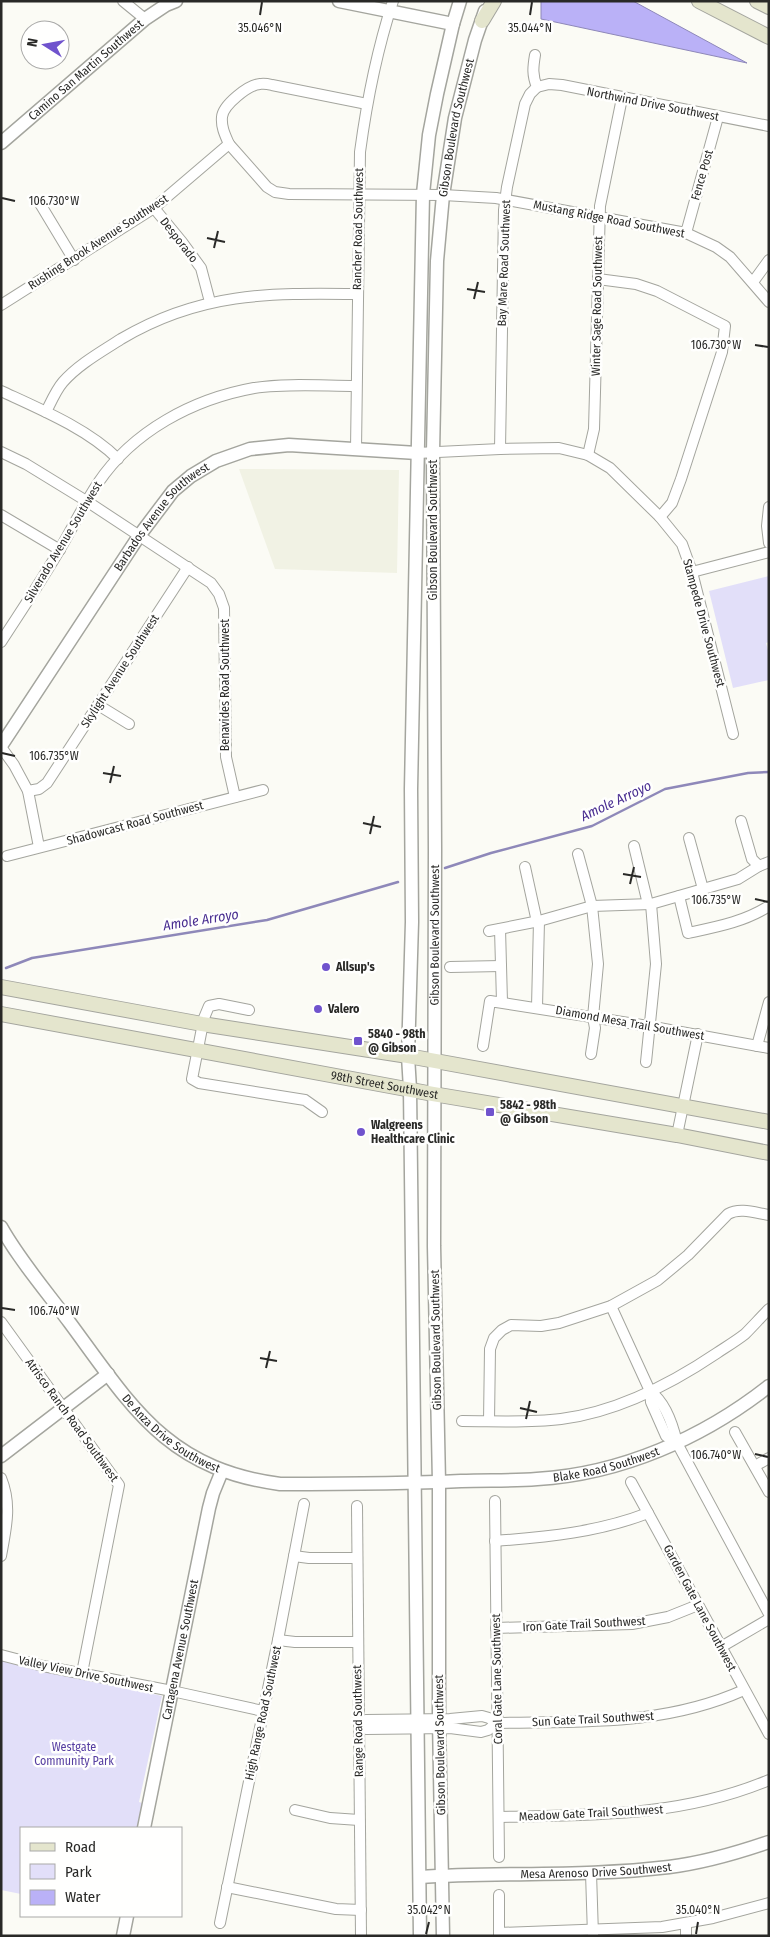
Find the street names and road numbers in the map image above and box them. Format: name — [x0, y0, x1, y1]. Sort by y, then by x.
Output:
street label: Camino San Martin Southwest — [26, 17, 146, 123]
street label: Gibson Boulevard Southwest — [436, 57, 477, 198]
street label: Northwind Drive Southwest — [586, 84, 720, 124]
street label: Fence Post — [688, 148, 716, 202]
street label: Rancher Road Southwest — [350, 168, 366, 290]
street label: Rushing Brook Avenue Southwest — [25, 191, 171, 293]
street label: Mustang Ridge Road Southwest — [532, 197, 686, 241]
street label: Bay Mare Road Southwest — [495, 199, 513, 327]
street label: Desporado — [157, 215, 201, 265]
street label: Winter Sage Road Southwest — [589, 236, 605, 376]
street label: Barbados Avenue Southwest — [111, 460, 212, 574]
street label: Gibson Boulevard Southwest — [426, 460, 440, 600]
street label: Silverado Avenue Southwest — [21, 479, 105, 605]
street label: Stampede Drive Southwest — [680, 557, 728, 689]
street label: Skylight Avenue Southwest — [78, 612, 162, 730]
street label: Benavides Road Southwest — [218, 619, 232, 751]
street label: Shadowcast Road Southwest — [65, 798, 205, 848]
street label: Gibson Boulevard Southwest — [428, 865, 442, 1006]
street label: Diamond Mesa Trail Southwest — [555, 1003, 705, 1043]
street label: 98th Street Southwest — [330, 1068, 439, 1102]
street label: Gibson Boulevard Southwest — [428, 1269, 444, 1411]
street label: Atrisco Ranch Road Southwest — [23, 1356, 121, 1484]
street label: De Anza Drive Southwest — [119, 1391, 222, 1476]
street label: Blake Road Southwest — [552, 1444, 661, 1485]
street label: Garden Gate Lane Southwest — [661, 1542, 739, 1674]
street label: Cartagena Avenue Southwest — [159, 1578, 201, 1721]
street label: Coral Gate Lane Southwest — [489, 1613, 505, 1745]
street label: Iron Gate Trail Southwest — [522, 1614, 646, 1634]
street label: High Range Road Southwest — [242, 1644, 284, 1782]
street label: Valley View Drive Southwest — [17, 1653, 155, 1695]
street label: Range Road Southwest — [350, 1665, 366, 1777]
street label: Gibson Boulevard Southwest — [432, 1674, 448, 1816]
street label: Sun Gate Trail Southwest — [532, 1709, 654, 1729]
street label: Meadow Gate Trail Southwest — [519, 1802, 664, 1824]
street label: Mesa Arenoso Drive Southwest — [520, 1860, 672, 1881]

